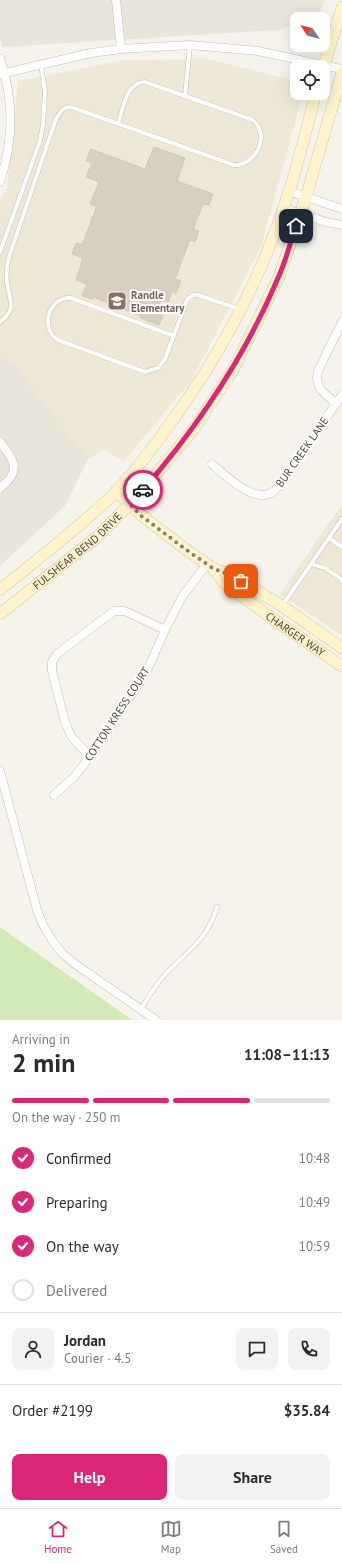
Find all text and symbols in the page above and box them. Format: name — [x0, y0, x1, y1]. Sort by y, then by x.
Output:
north arrow — [290, 12, 330, 52]
map controls — [290, 12, 330, 100]
button: locate — [290, 60, 330, 100]
pin — [279, 209, 313, 243]
icon: home — [285, 215, 307, 237]
place label: Randle Elementary — [131, 288, 185, 315]
school or university icon: Randle Elementary — [106, 290, 128, 312]
street label: BUR CREEK LANE — [273, 414, 331, 490]
courier — [123, 470, 163, 510]
icon: car — [132, 479, 154, 501]
street label: FULSHEAR BEND DRIVE — [30, 509, 125, 592]
pin — [224, 564, 258, 598]
icon: bag — [230, 570, 252, 592]
street label: CHARGER WAY — [263, 609, 328, 660]
street label: COTTON KRESS COURT — [81, 664, 153, 764]
text: Arriving in — [12, 1031, 70, 1048]
text: 11:08–11:13 — [244, 1045, 330, 1064]
text: 2 min — [12, 1046, 75, 1079]
text: On the way · 250 m — [12, 1109, 120, 1126]
icon: check — [12, 1147, 34, 1169]
text: Confirmed — [46, 1149, 111, 1168]
text: 10:48 — [299, 1150, 330, 1167]
icon: check — [12, 1191, 34, 1213]
text: Preparing — [46, 1193, 108, 1212]
text: 10:49 — [299, 1194, 330, 1211]
icon: check — [12, 1235, 34, 1257]
text: On the way — [46, 1237, 119, 1256]
text: 10:59 — [299, 1238, 330, 1255]
text: Delivered — [46, 1281, 107, 1300]
button: person — [12, 1328, 54, 1370]
button: chat — [236, 1328, 278, 1370]
button: phone — [288, 1328, 330, 1370]
text: Jordan — [64, 1331, 106, 1350]
text: Courier · 4.5 — [64, 1350, 131, 1367]
text: Order #2199 — [12, 1401, 93, 1420]
text: $35.84 — [284, 1401, 330, 1420]
button: Help — [12, 1454, 167, 1500]
button: Share — [175, 1454, 330, 1500]
tab: Home — [44, 1518, 72, 1556]
tab: Map — [160, 1518, 182, 1556]
tab: Saved — [270, 1518, 298, 1556]

